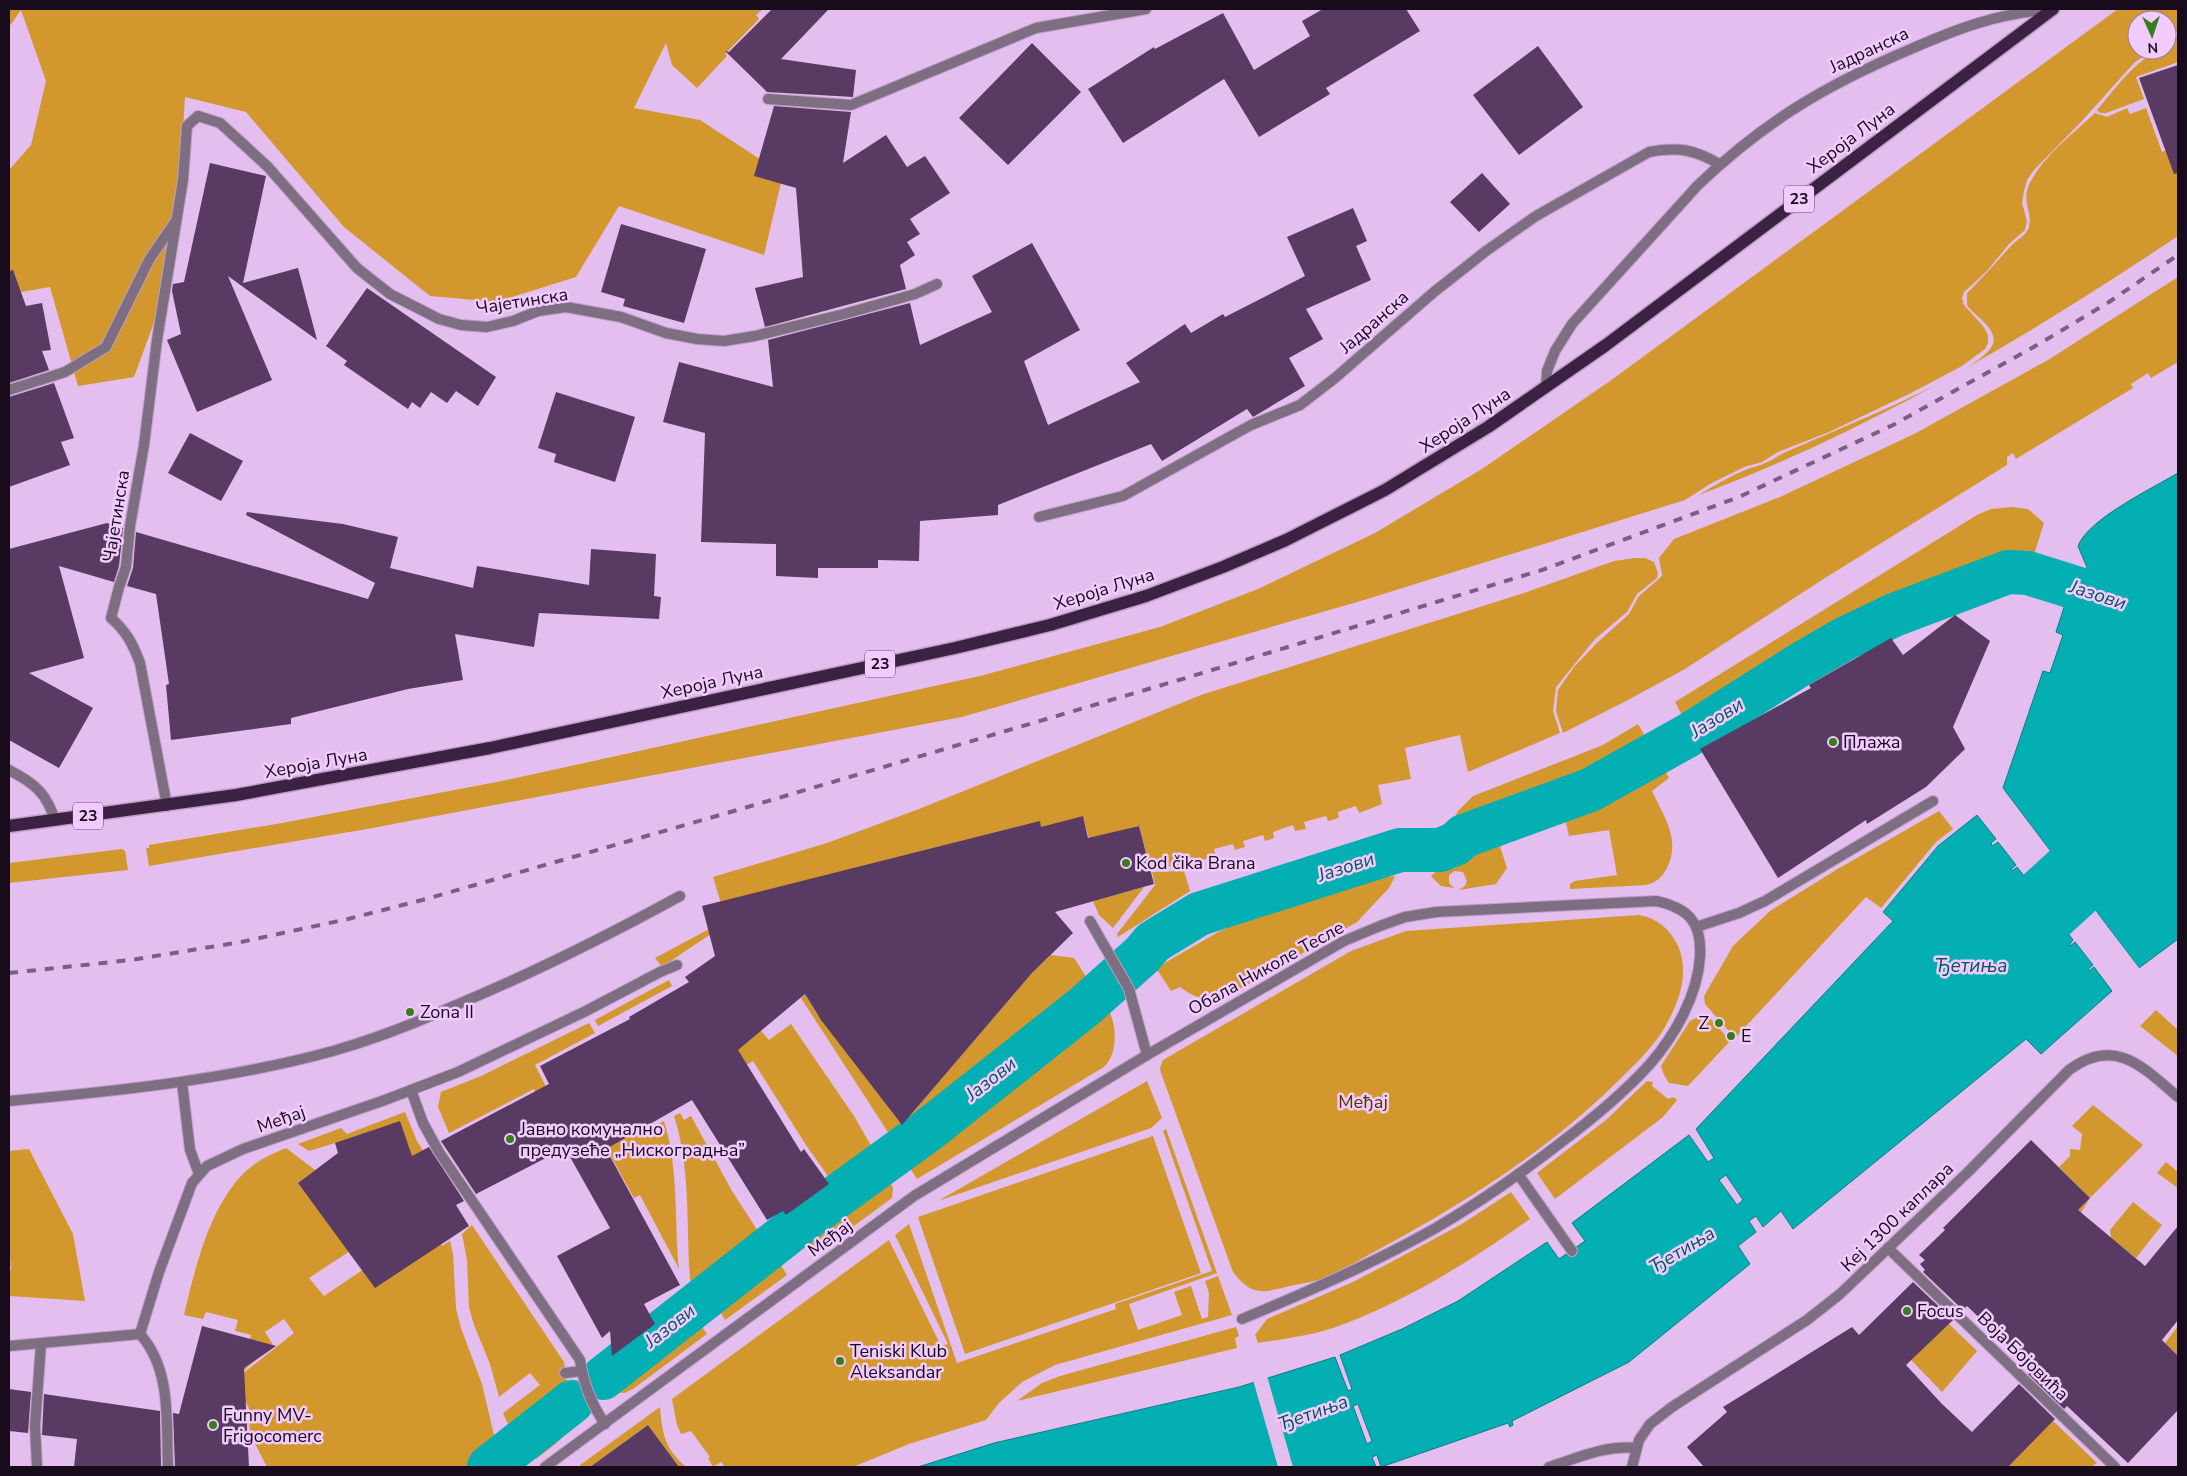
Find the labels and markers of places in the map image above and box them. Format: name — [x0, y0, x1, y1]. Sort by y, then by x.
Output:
place label: Плажа — [1843, 730, 1900, 754]
marker: Плажа — [1827, 736, 1839, 748]
place label: Kod čika Brana — [1136, 851, 1256, 875]
marker: Kod čika Brana — [1120, 857, 1132, 869]
place label: Zona II — [420, 1000, 474, 1024]
marker: Zona II — [404, 1006, 416, 1018]
place label: Z — [1698, 1011, 1709, 1035]
marker: Z — [1713, 1017, 1725, 1029]
place label: E — [1741, 1024, 1752, 1048]
marker: E — [1725, 1030, 1737, 1042]
place label: Јавно комунално предузеће „Нискоградња” — [519, 1117, 745, 1162]
marker: Јавно комунално предузеће „Нискоградња” — [504, 1133, 516, 1145]
place label: Focus — [1917, 1299, 1964, 1323]
marker: Focus — [1901, 1305, 1913, 1317]
place label: Teniski Klub Aleksandar — [850, 1339, 947, 1384]
marker: Teniski Klub Aleksandar — [834, 1355, 846, 1367]
place label: Funny MV- Frigocomerc — [223, 1403, 322, 1448]
marker: Funny MV- Frigocomerc — [207, 1419, 219, 1431]

